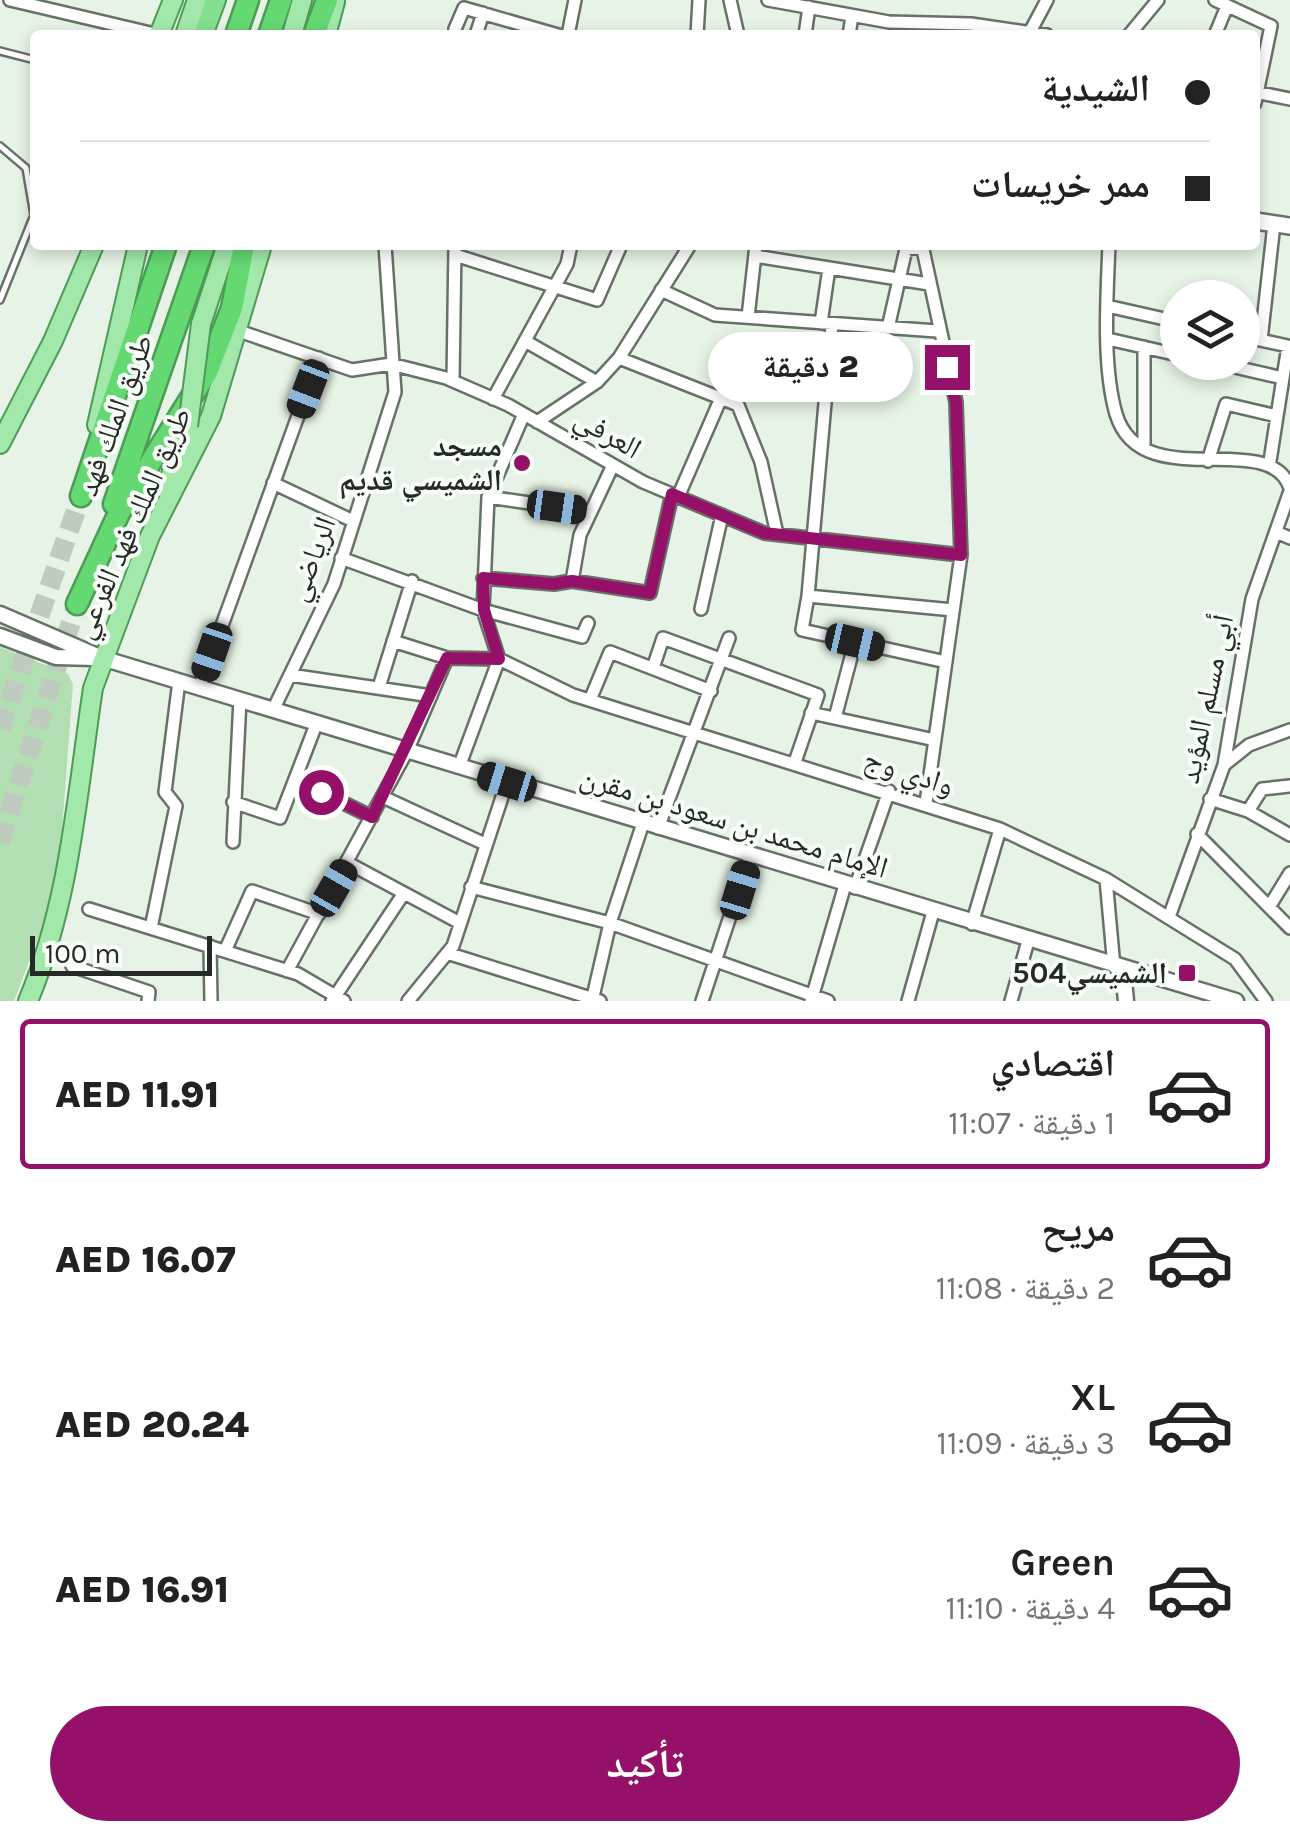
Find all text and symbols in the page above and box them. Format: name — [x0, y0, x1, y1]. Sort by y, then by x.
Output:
text: الشيدية — [1042, 66, 1150, 111]
text: ممر خريسات — [971, 162, 1150, 207]
map controls — [1160, 280, 1260, 380]
button: layers — [1160, 280, 1260, 380]
street label: طريق الملك فهد — [69, 329, 161, 501]
callout: 2 دقيقة — [707, 332, 912, 402]
route end — [925, 345, 970, 390]
text: 2 دقيقة — [762, 348, 859, 385]
car — [283, 356, 333, 422]
street label: العرفي — [565, 400, 648, 471]
street label: طريق الملك فهد الفرعي — [65, 402, 204, 647]
place label: مسجد الشميسي قديم — [339, 428, 502, 503]
marker: مسجد الشميسي قديم — [511, 452, 533, 474]
car — [525, 488, 589, 526]
street label: الرياضي — [278, 512, 349, 608]
street label: أبي مسلم المؤيد — [1170, 611, 1247, 788]
car — [188, 619, 236, 685]
car — [822, 621, 888, 663]
street label: وادي وج — [858, 741, 958, 809]
street label: الإمام محمد بن سعود بن مقرن — [576, 758, 892, 887]
car — [474, 759, 540, 805]
route start — [299, 770, 344, 815]
car — [306, 855, 362, 921]
car — [717, 857, 763, 923]
scale bar — [30, 931, 212, 976]
text: 100 m — [45, 937, 120, 970]
place label: الشميسي504 — [1012, 955, 1167, 996]
marker: الشميسي504 — [1176, 962, 1198, 984]
text: اقتصادي — [991, 1041, 1115, 1086]
icon: car — [1145, 1049, 1235, 1139]
text: AED 11.91 — [55, 1072, 219, 1117]
text: 1 دقيقة · 11:07 — [948, 1105, 1115, 1142]
text: مريح — [1041, 1206, 1115, 1251]
icon: car — [1145, 1214, 1235, 1304]
text: AED 16.07 — [55, 1237, 236, 1282]
text: 2 دقيقة · 11:08 — [936, 1270, 1115, 1307]
text: XL — [1070, 1375, 1115, 1420]
icon: car — [1145, 1379, 1235, 1469]
text: AED 20.24 — [55, 1402, 249, 1447]
text: 3 دقيقة · 11:09 — [936, 1425, 1115, 1462]
text: Green — [1010, 1540, 1115, 1585]
icon: car — [1145, 1544, 1235, 1634]
text: AED 16.91 — [55, 1567, 229, 1612]
text: 4 دقيقة · 11:10 — [945, 1590, 1115, 1627]
button: تأكيد — [50, 1706, 1240, 1821]

